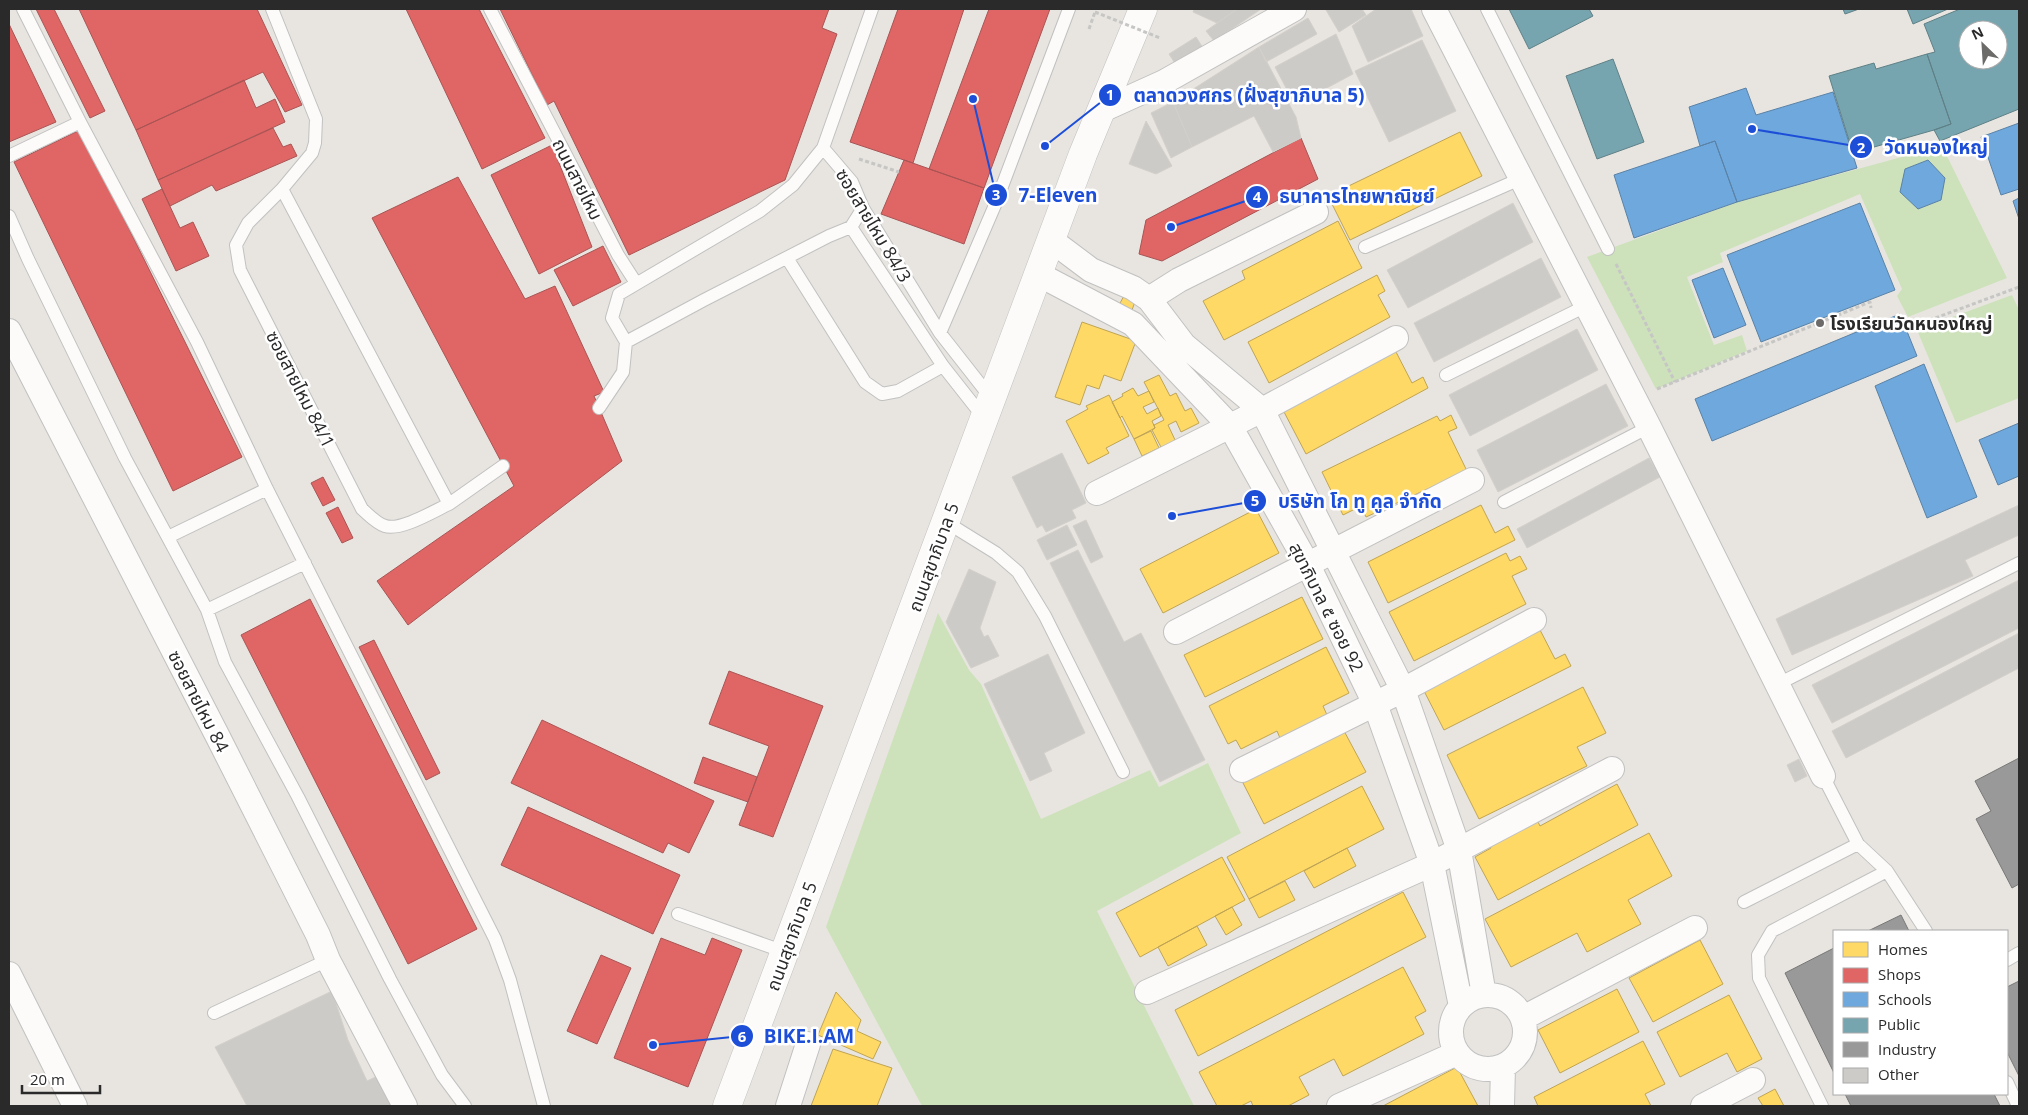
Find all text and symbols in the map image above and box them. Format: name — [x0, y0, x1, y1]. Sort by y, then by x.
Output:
north arrow — [1958, 20, 2008, 70]
text: N — [1968, 22, 1986, 44]
callout: ตลาดวงศกร (ฝั่งสุขาภิบาล 5) — [1098, 78, 1374, 112]
text: ตลาดวงศกร (ฝั่งสุขาภิบาล 5) — [1133, 82, 1365, 108]
text: 1 — [1106, 84, 1114, 104]
callout: วัดหนองใหญ่ — [1849, 130, 1998, 164]
street label: ถนนสายไหม — [547, 134, 609, 224]
text: วัดหนองใหญ่ — [1884, 134, 1988, 160]
text: 2 — [1857, 137, 1866, 157]
street label: ซอยสายไหม 84/3 — [831, 164, 917, 286]
callout: 7-Eleven — [983, 178, 1107, 212]
callout: ธนาคารไทยพาณิชย์ — [1245, 180, 1445, 214]
text: 7-Eleven — [1018, 182, 1098, 208]
text: ธนาคารไทยพาณิชย์ — [1279, 183, 1435, 209]
text: 3 — [992, 184, 1000, 204]
text: 4 — [1253, 186, 1262, 206]
place label: โรงเรียนวัดหนองใหญ่ — [1830, 311, 1993, 335]
marker: โรงเรียนวัดหนองใหญ่ — [1814, 317, 1826, 329]
street label: ซอยสายไหม 84/1 — [261, 326, 341, 452]
callout: บริษัท โก ทู คูล จำกัด — [1243, 484, 1452, 518]
text: บริษัท โก ทู คูล จำกัด — [1278, 488, 1442, 514]
text: 5 — [1251, 490, 1259, 510]
street label: ถนนสุขาภิบาล 5 — [902, 499, 964, 615]
street label: สุขาภิบาล ๕ ซอย 92 — [1284, 538, 1370, 676]
street label: ซอยสายไหม 84 — [163, 646, 235, 756]
street label: ถนนสุขาภิบาล 5 — [760, 878, 822, 994]
legend — [1833, 930, 2008, 1095]
text: Homes — [1878, 939, 1928, 959]
text: Shops — [1878, 964, 1921, 984]
text: Schools — [1878, 989, 1932, 1009]
text: Public — [1878, 1014, 1920, 1034]
callout: BIKE.I.AM — [729, 1019, 865, 1053]
text: BIKE.I.AM — [764, 1023, 854, 1049]
text: 6 — [738, 1026, 747, 1046]
text: Industry — [1878, 1039, 1936, 1059]
scale bar — [22, 1062, 100, 1094]
text: Other — [1878, 1064, 1919, 1084]
text: 20 m — [30, 1069, 65, 1089]

